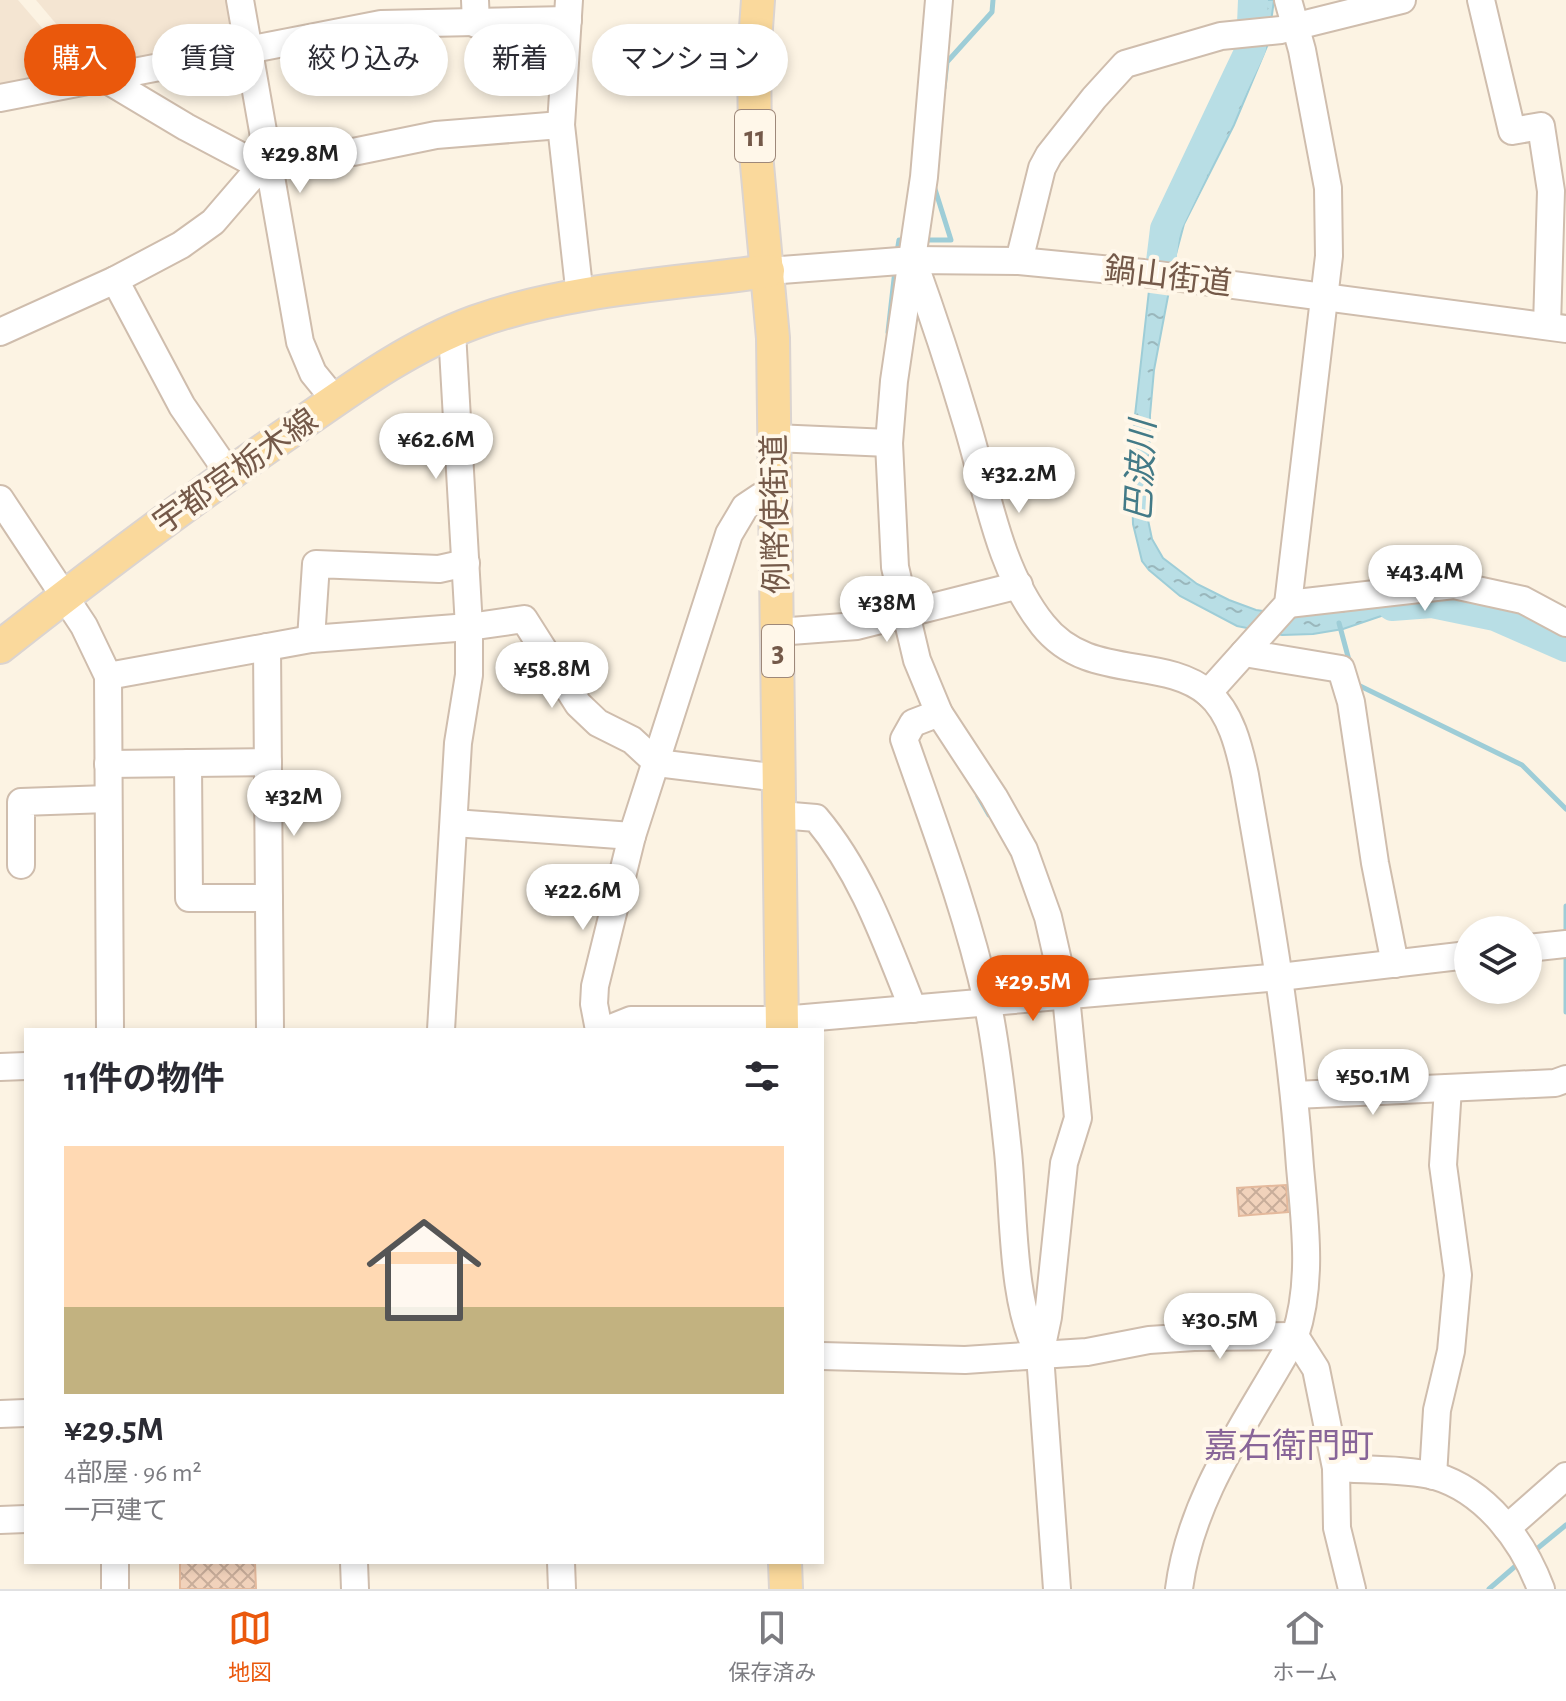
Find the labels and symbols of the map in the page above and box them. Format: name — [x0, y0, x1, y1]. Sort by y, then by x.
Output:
road number: 11 — [735, 110, 775, 162]
pin: ¥29.8M — [235, 127, 365, 195]
street label: 鍋山街道 — [1102, 251, 1234, 301]
street label: 宇都宮栃木線 — [147, 402, 323, 540]
pin: ¥62.6M — [371, 413, 501, 481]
water label: 巴波川 — [1120, 416, 1162, 523]
street label: 例幣使街道 — [757, 434, 793, 594]
pin: ¥32.2M — [954, 447, 1084, 515]
pin: ¥43.4M — [1360, 545, 1490, 613]
pin: ¥38M — [840, 576, 934, 644]
road number: 3 — [762, 625, 794, 677]
pin: ¥58.8M — [487, 642, 617, 710]
pin: ¥32M — [247, 770, 341, 838]
pin: ¥22.6M — [518, 864, 648, 932]
pin: ¥29.5M — [968, 955, 1098, 1023]
pin: ¥50.1M — [1308, 1049, 1438, 1117]
pin: ¥30.5M — [1155, 1293, 1285, 1361]
district label: 嘉右衛門町 — [1204, 1428, 1374, 1464]

